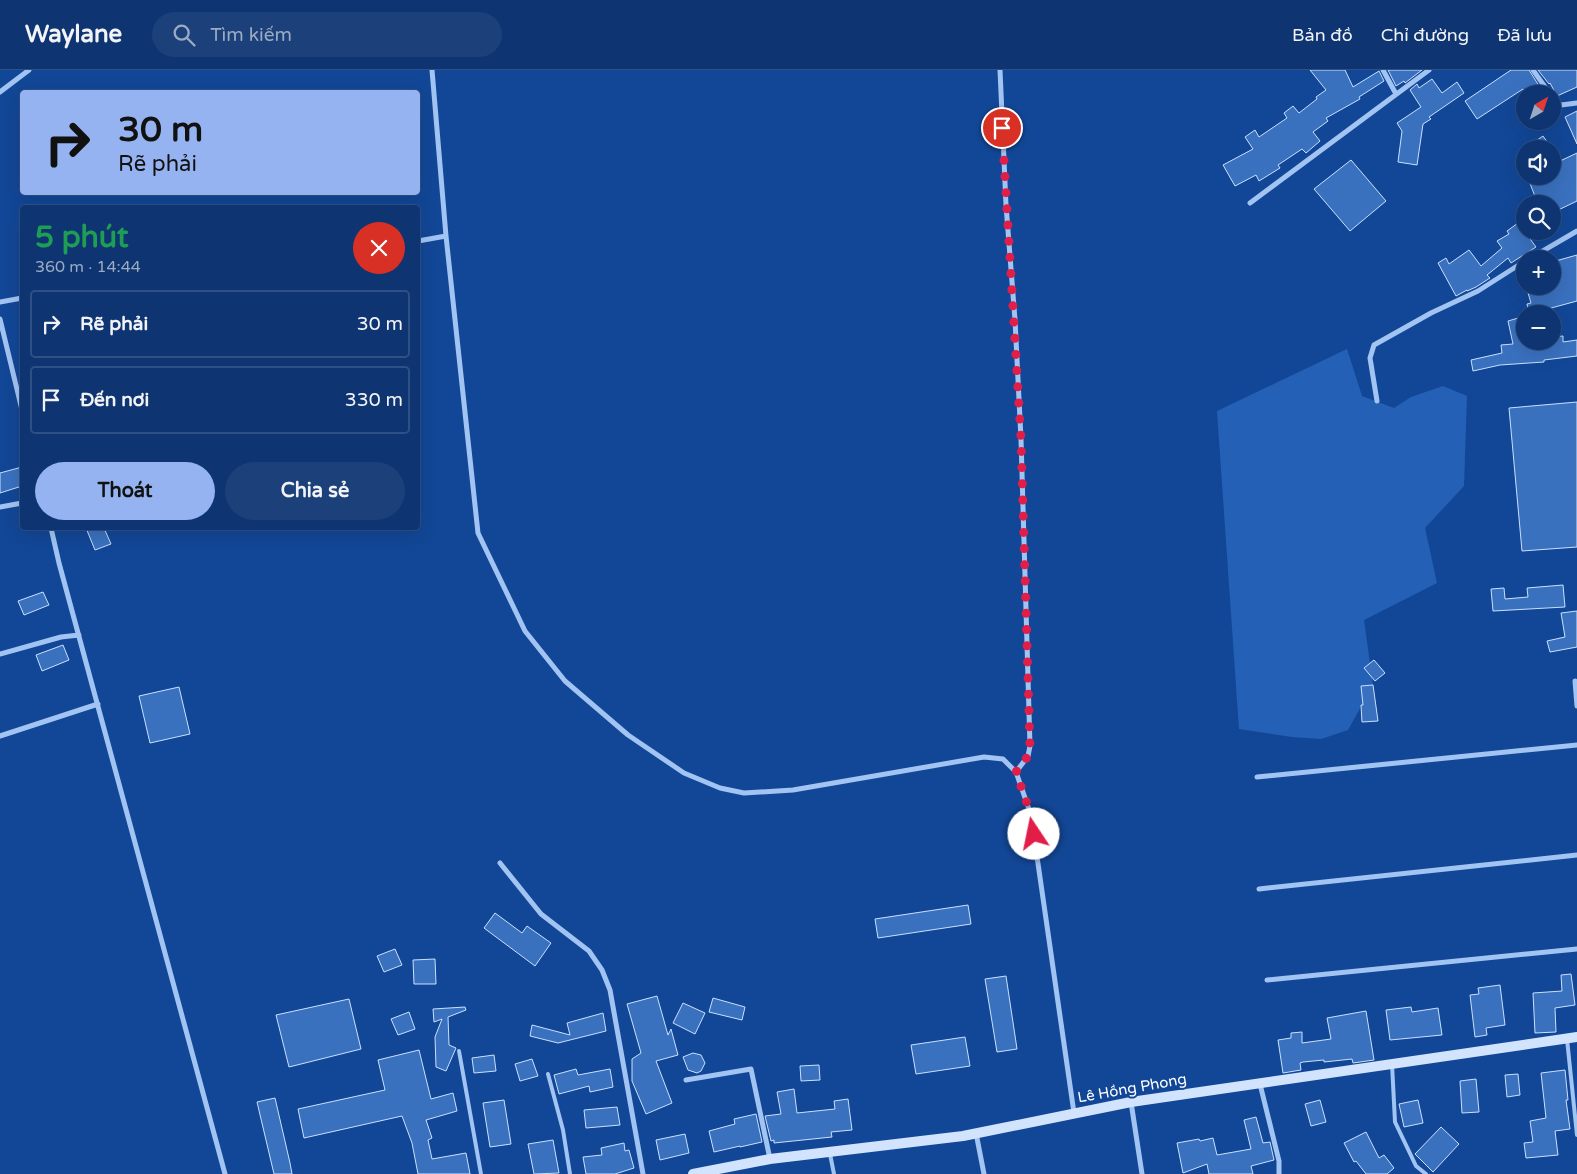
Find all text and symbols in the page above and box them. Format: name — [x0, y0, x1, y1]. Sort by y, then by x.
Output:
search box — [152, 12, 502, 57]
text: Waylane — [25, 20, 122, 49]
icon: search — [170, 21, 198, 49]
text: Tìm kiếm — [210, 24, 292, 46]
text: Bản đồ — [1292, 24, 1353, 46]
text: Chỉ đường — [1381, 24, 1469, 46]
text: Đã lưu — [1497, 24, 1552, 46]
north arrow — [1516, 85, 1561, 130]
map controls — [1516, 85, 1561, 350]
pin — [981, 107, 1023, 149]
text: 30 m — [118, 109, 203, 151]
icon: right — [35, 110, 100, 175]
icon: arrive — [988, 114, 1016, 142]
button: sound — [1516, 140, 1561, 185]
text: Rẽ phải — [118, 151, 197, 177]
button: search — [1516, 195, 1561, 240]
text: 5 phút — [35, 219, 128, 256]
button: close — [353, 222, 405, 274]
button: + — [1516, 250, 1561, 295]
text: 360 m · 14:44 — [35, 257, 141, 277]
button: − — [1516, 305, 1561, 350]
icon: right — [37, 310, 65, 338]
text: Rẽ phải — [80, 313, 148, 335]
text: 30 m — [357, 313, 403, 335]
icon: arrive — [37, 386, 65, 414]
text: Đến nơi — [80, 389, 149, 411]
text: 330 m — [345, 389, 403, 411]
button: Thoát — [35, 462, 215, 520]
button: Chia sẻ — [225, 462, 405, 520]
position arrow — [1007, 807, 1059, 859]
street label: Lê Hồng Phong — [1076, 1070, 1188, 1106]

